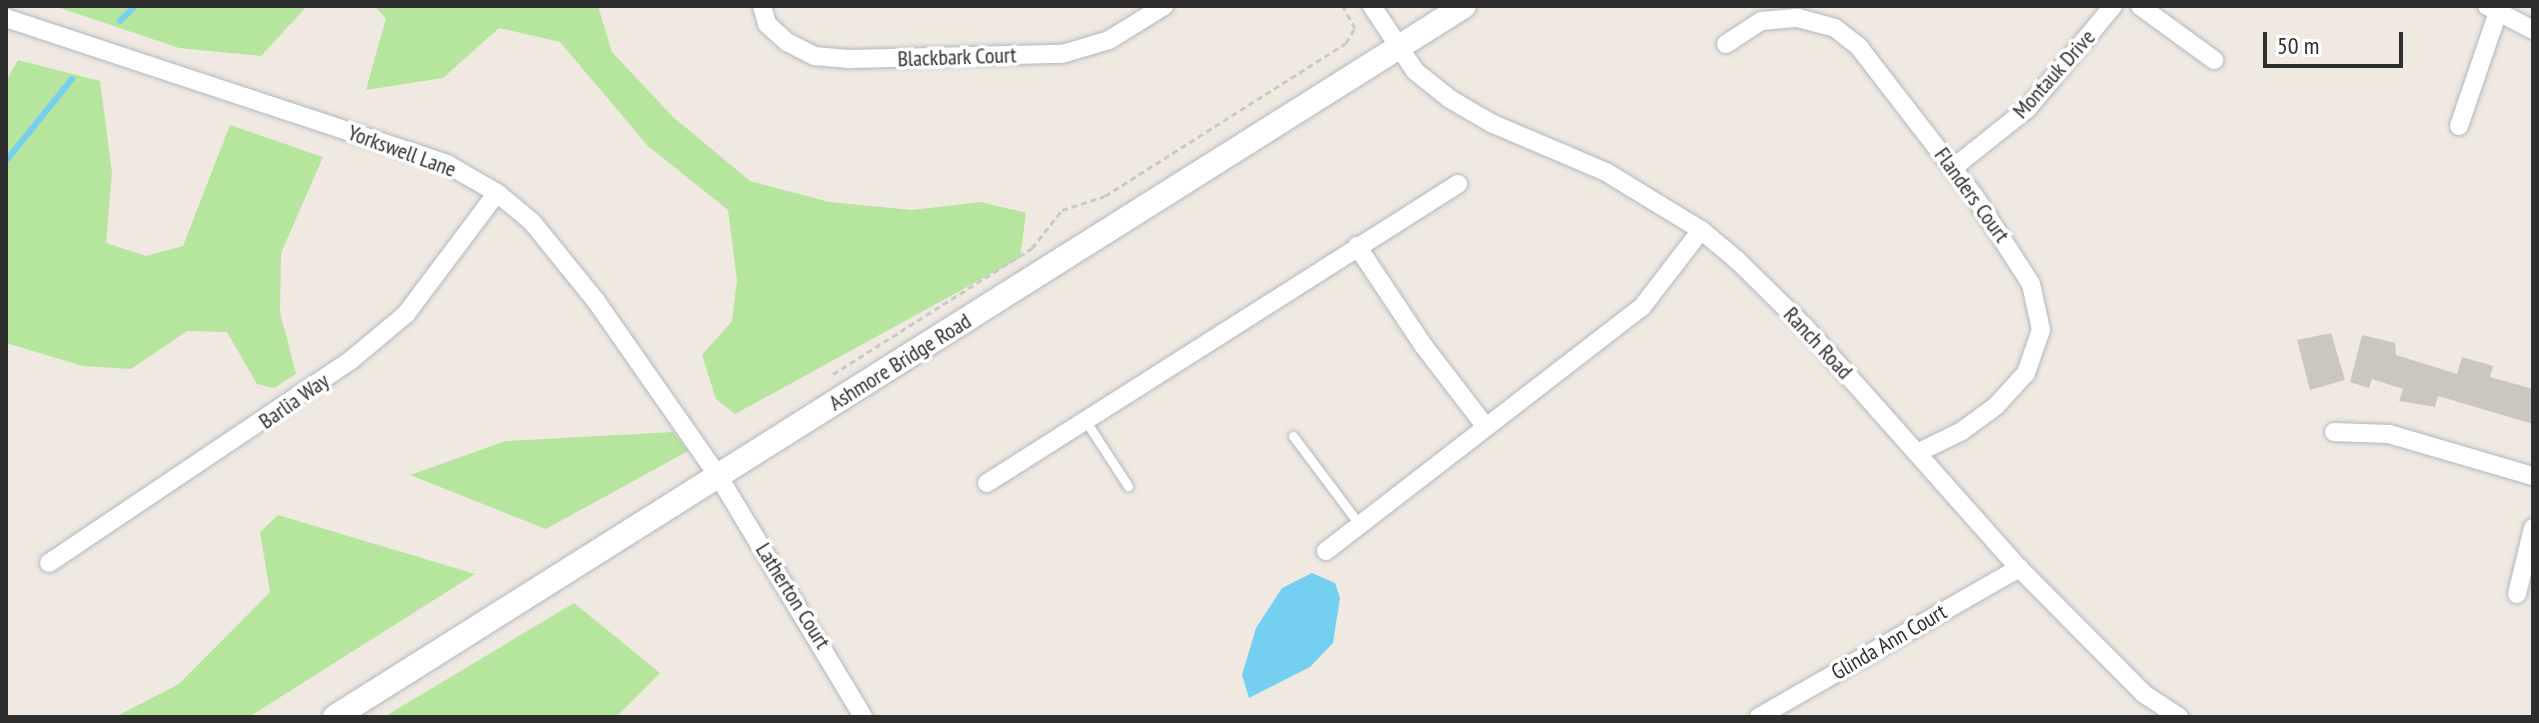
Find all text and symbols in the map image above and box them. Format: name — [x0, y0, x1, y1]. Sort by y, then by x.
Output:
scale bar — [2267, 16, 2407, 66]
street label: Montauk Drive — [2007, 24, 2101, 124]
text: 50 m — [2277, 30, 2319, 61]
street label: Blackbark Court — [897, 42, 1017, 72]
street label: Yorkswell Lane — [344, 119, 460, 183]
street label: Flanders Court — [1929, 143, 2015, 247]
street label: Ranch Road — [1778, 302, 1858, 384]
street label: Ashmore Bridge Road — [824, 308, 976, 416]
street label: Barlia Way — [254, 367, 334, 435]
street label: Latherton Court — [750, 538, 836, 654]
street label: Glinda Ann Court — [1827, 598, 1951, 686]

